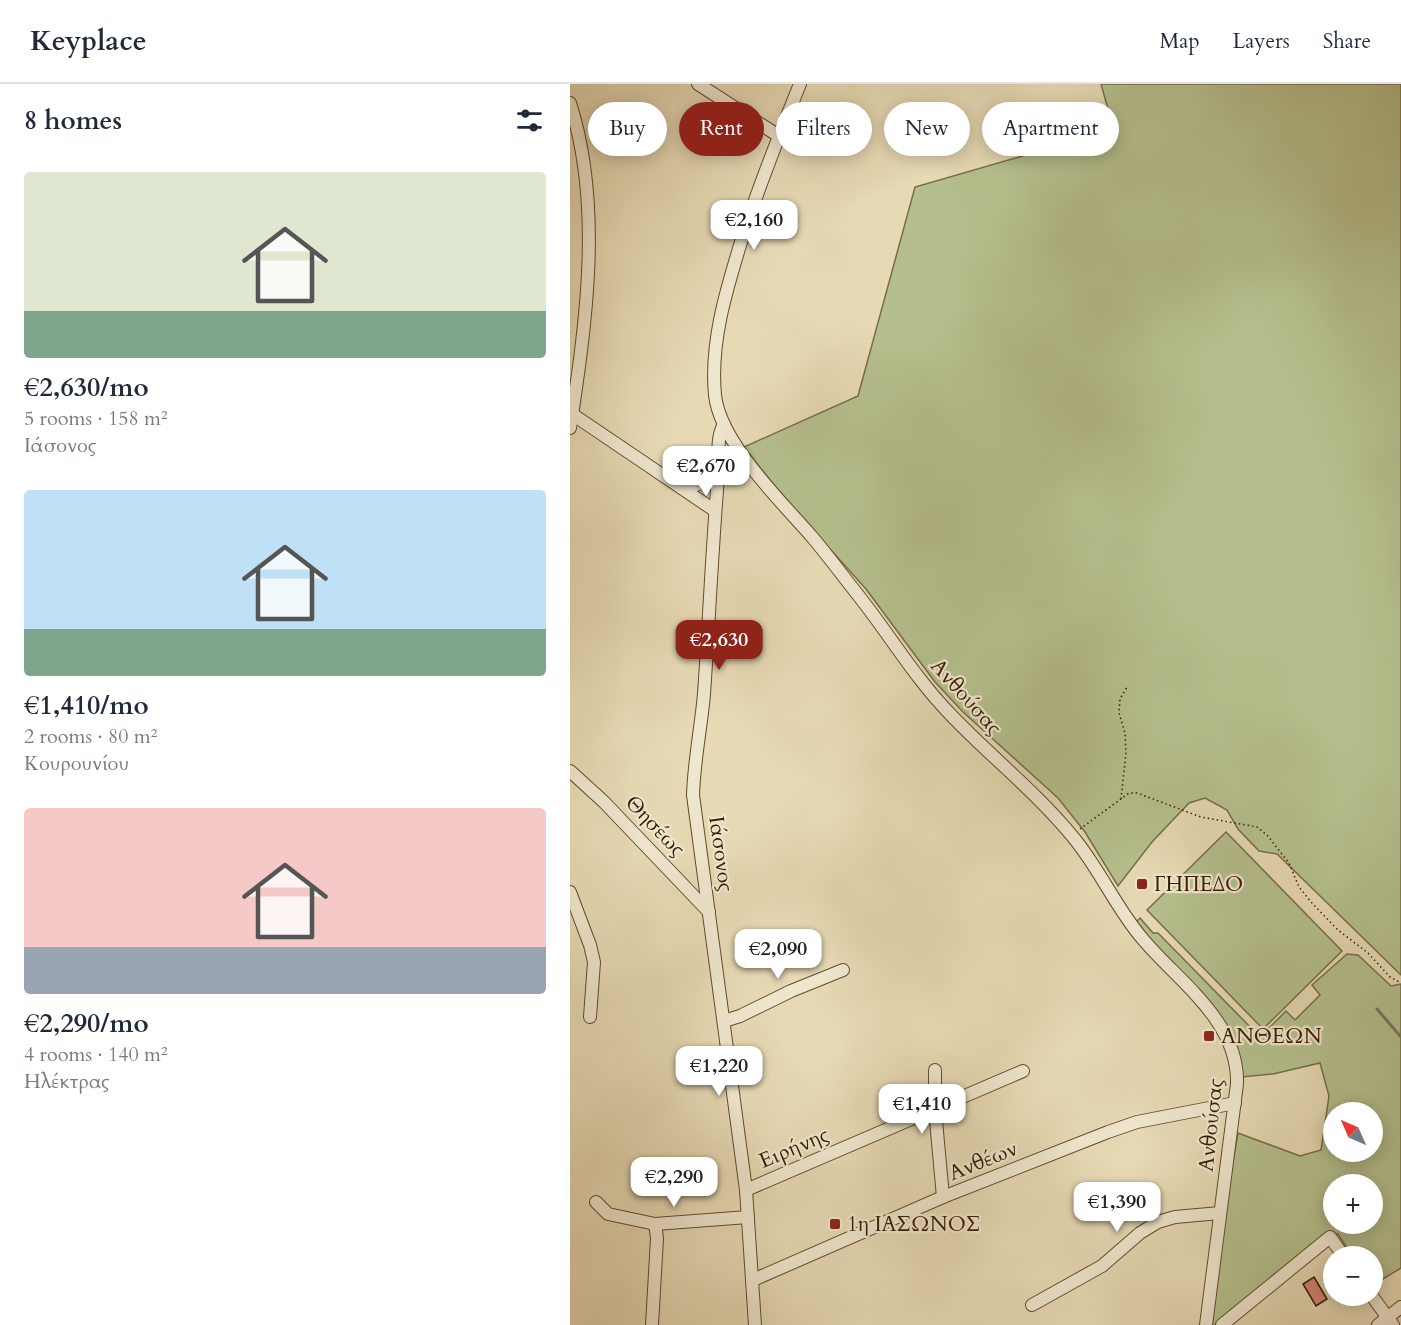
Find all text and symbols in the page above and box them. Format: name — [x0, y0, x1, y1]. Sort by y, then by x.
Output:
text: Keyplace — [30, 22, 147, 60]
text: Map — [1160, 27, 1200, 56]
text: Layers — [1233, 27, 1290, 56]
text: Share — [1323, 27, 1371, 56]
chip: Buy — [588, 102, 667, 156]
chip: Rent — [679, 102, 764, 156]
chip: Filters — [776, 102, 872, 156]
chip: New — [884, 102, 970, 156]
chip: Apartment — [982, 102, 1119, 156]
text: 8 homes — [24, 103, 122, 138]
icon: filters — [513, 104, 546, 137]
pin: €2,160 — [705, 200, 803, 251]
text: €2,160 — [725, 206, 783, 233]
icon: home — [231, 211, 339, 319]
text: €2,630/mo — [24, 370, 149, 405]
text: 5 rooms · 158 m² — [24, 405, 168, 432]
text: Ιάσονος — [24, 432, 96, 459]
pin: €2,670 — [657, 446, 755, 497]
text: €2,670 — [677, 452, 735, 479]
icon: home — [231, 529, 339, 637]
pin: €2,630 — [670, 620, 768, 671]
text: €2,630 — [690, 626, 748, 653]
street label: Ανθούσας — [924, 653, 1008, 741]
text: €1,410/mo — [24, 688, 149, 723]
text: 2 rooms · 80 m² — [24, 723, 157, 750]
text: Κουρουνίου — [24, 750, 129, 777]
street label: Θησέως — [618, 789, 692, 863]
street label: Ιάσονος — [701, 814, 741, 894]
icon: home — [231, 847, 339, 955]
place label: ΓΗΠΕΔΟ — [1154, 870, 1243, 899]
marker: ΓΗΠΕΔΟ — [1135, 877, 1149, 891]
pin: €2,090 — [729, 929, 827, 980]
text: €2,090 — [749, 935, 807, 962]
text: €2,290/mo — [24, 1006, 149, 1041]
place label: ΑΝΘΕΩΝ — [1221, 1022, 1322, 1051]
marker: ΑΝΘΕΩΝ — [1202, 1029, 1216, 1043]
text: 4 rooms · 140 m² — [24, 1041, 168, 1068]
pin: €1,220 — [670, 1046, 768, 1097]
text: €1,220 — [690, 1052, 748, 1079]
text: Ηλέκτρας — [24, 1068, 110, 1095]
street label: Ανθούσας — [1192, 1077, 1230, 1173]
pin: €1,410 — [873, 1084, 971, 1135]
text: €1,410 — [893, 1090, 951, 1117]
north arrow — [1323, 1102, 1383, 1162]
map controls — [1323, 1102, 1383, 1306]
street label: Ειρήνης — [755, 1120, 833, 1176]
street label: Ανθέων — [944, 1134, 1022, 1188]
pin: €2,290 — [625, 1157, 723, 1208]
text: €2,290 — [645, 1163, 703, 1190]
button: + — [1323, 1174, 1383, 1234]
pin: €1,390 — [1068, 1182, 1166, 1233]
text: €1,390 — [1088, 1188, 1146, 1215]
place label: 1η ΙΑΣΩΝΟΣ — [847, 1210, 980, 1239]
marker: 1η ΙΑΣΩΝΟΣ — [828, 1217, 842, 1231]
button: − — [1323, 1246, 1383, 1306]

